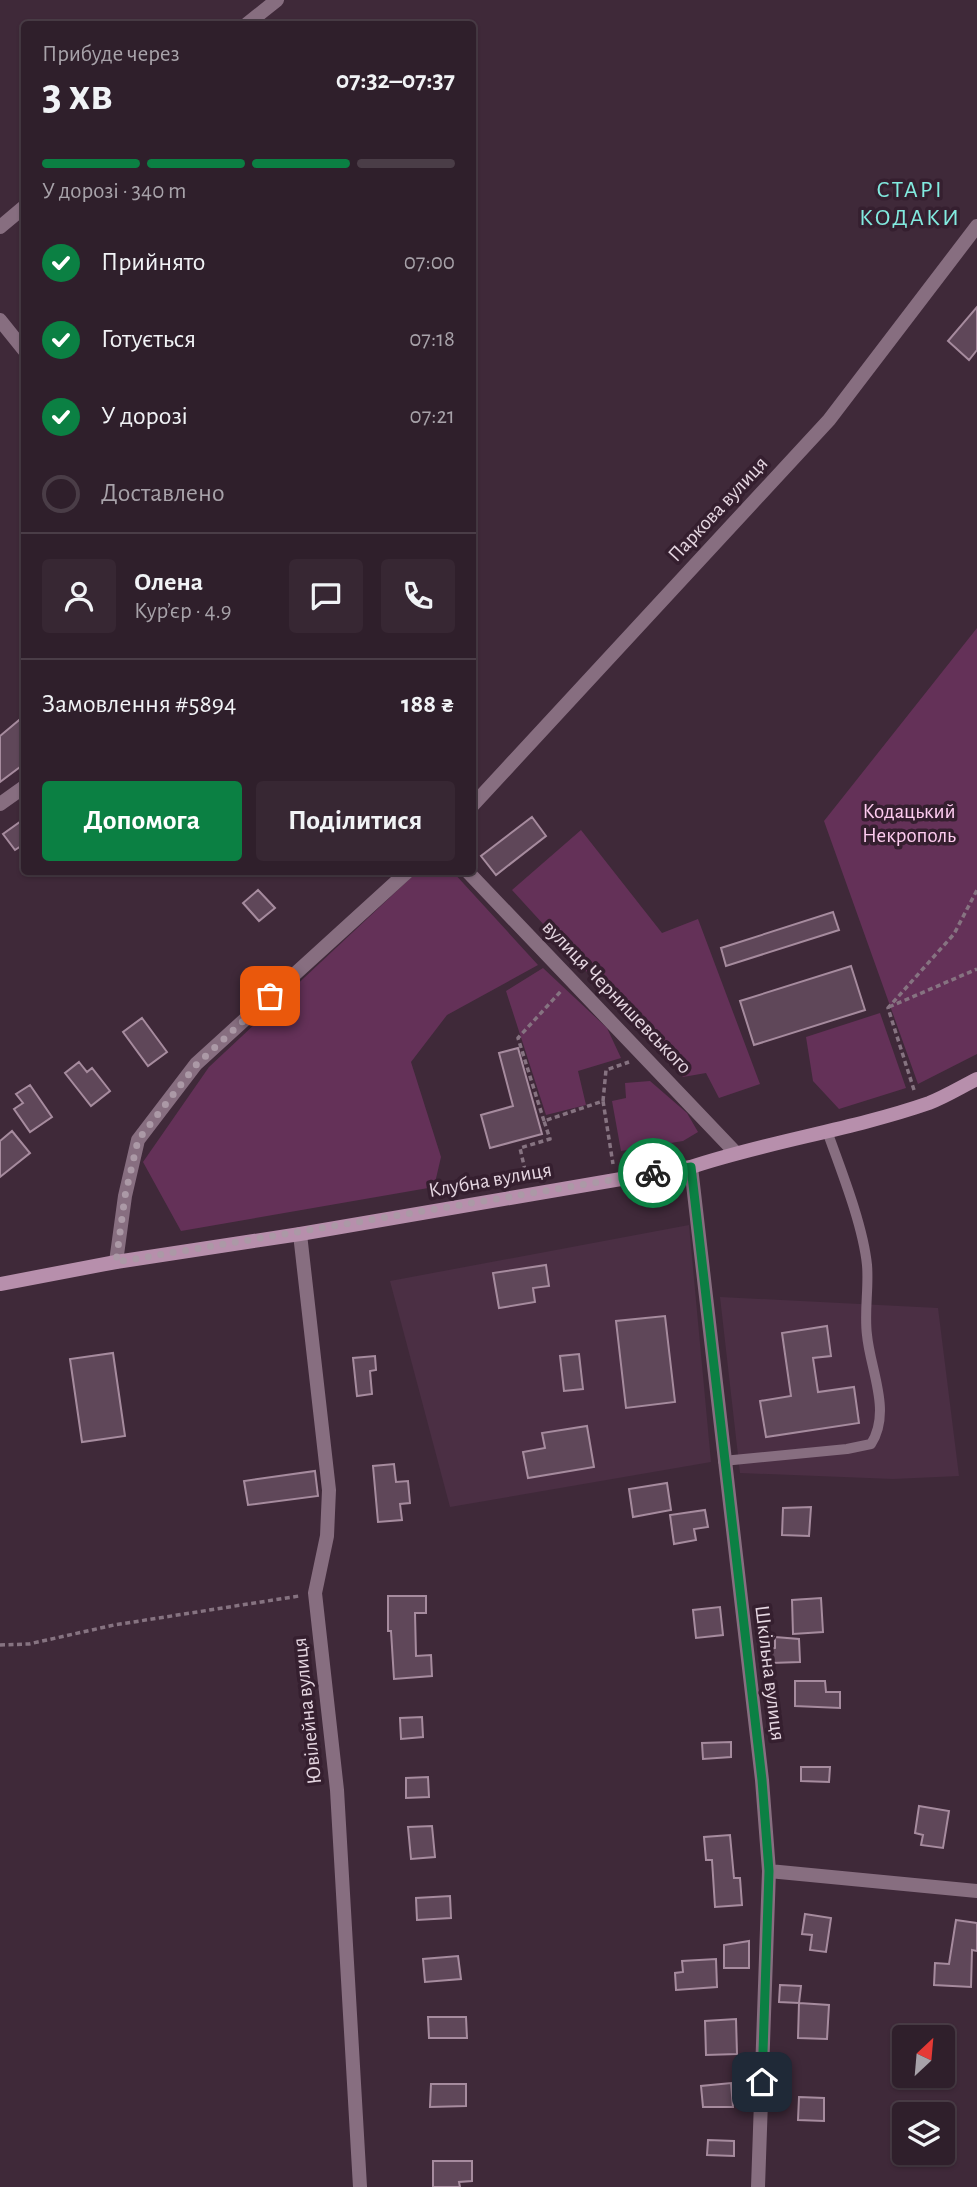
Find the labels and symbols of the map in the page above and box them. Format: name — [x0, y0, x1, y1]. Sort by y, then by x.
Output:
district label: СТАРІ КОДАКИ — [859, 178, 961, 230]
street label: Паркова вулиця — [664, 452, 772, 566]
park label: Кодацький Некрополь — [862, 801, 956, 846]
street label: вулиця Чернишевського — [538, 916, 696, 1078]
pin — [240, 966, 300, 1026]
courier — [618, 1138, 688, 1208]
street label: Клубна вулиця — [427, 1159, 553, 1201]
street label: Шкільна вулиця — [751, 1604, 789, 1742]
street label: Ювілейна вулиця — [289, 1637, 325, 1785]
north arrow — [892, 2025, 956, 2088]
pin — [732, 2052, 792, 2112]

